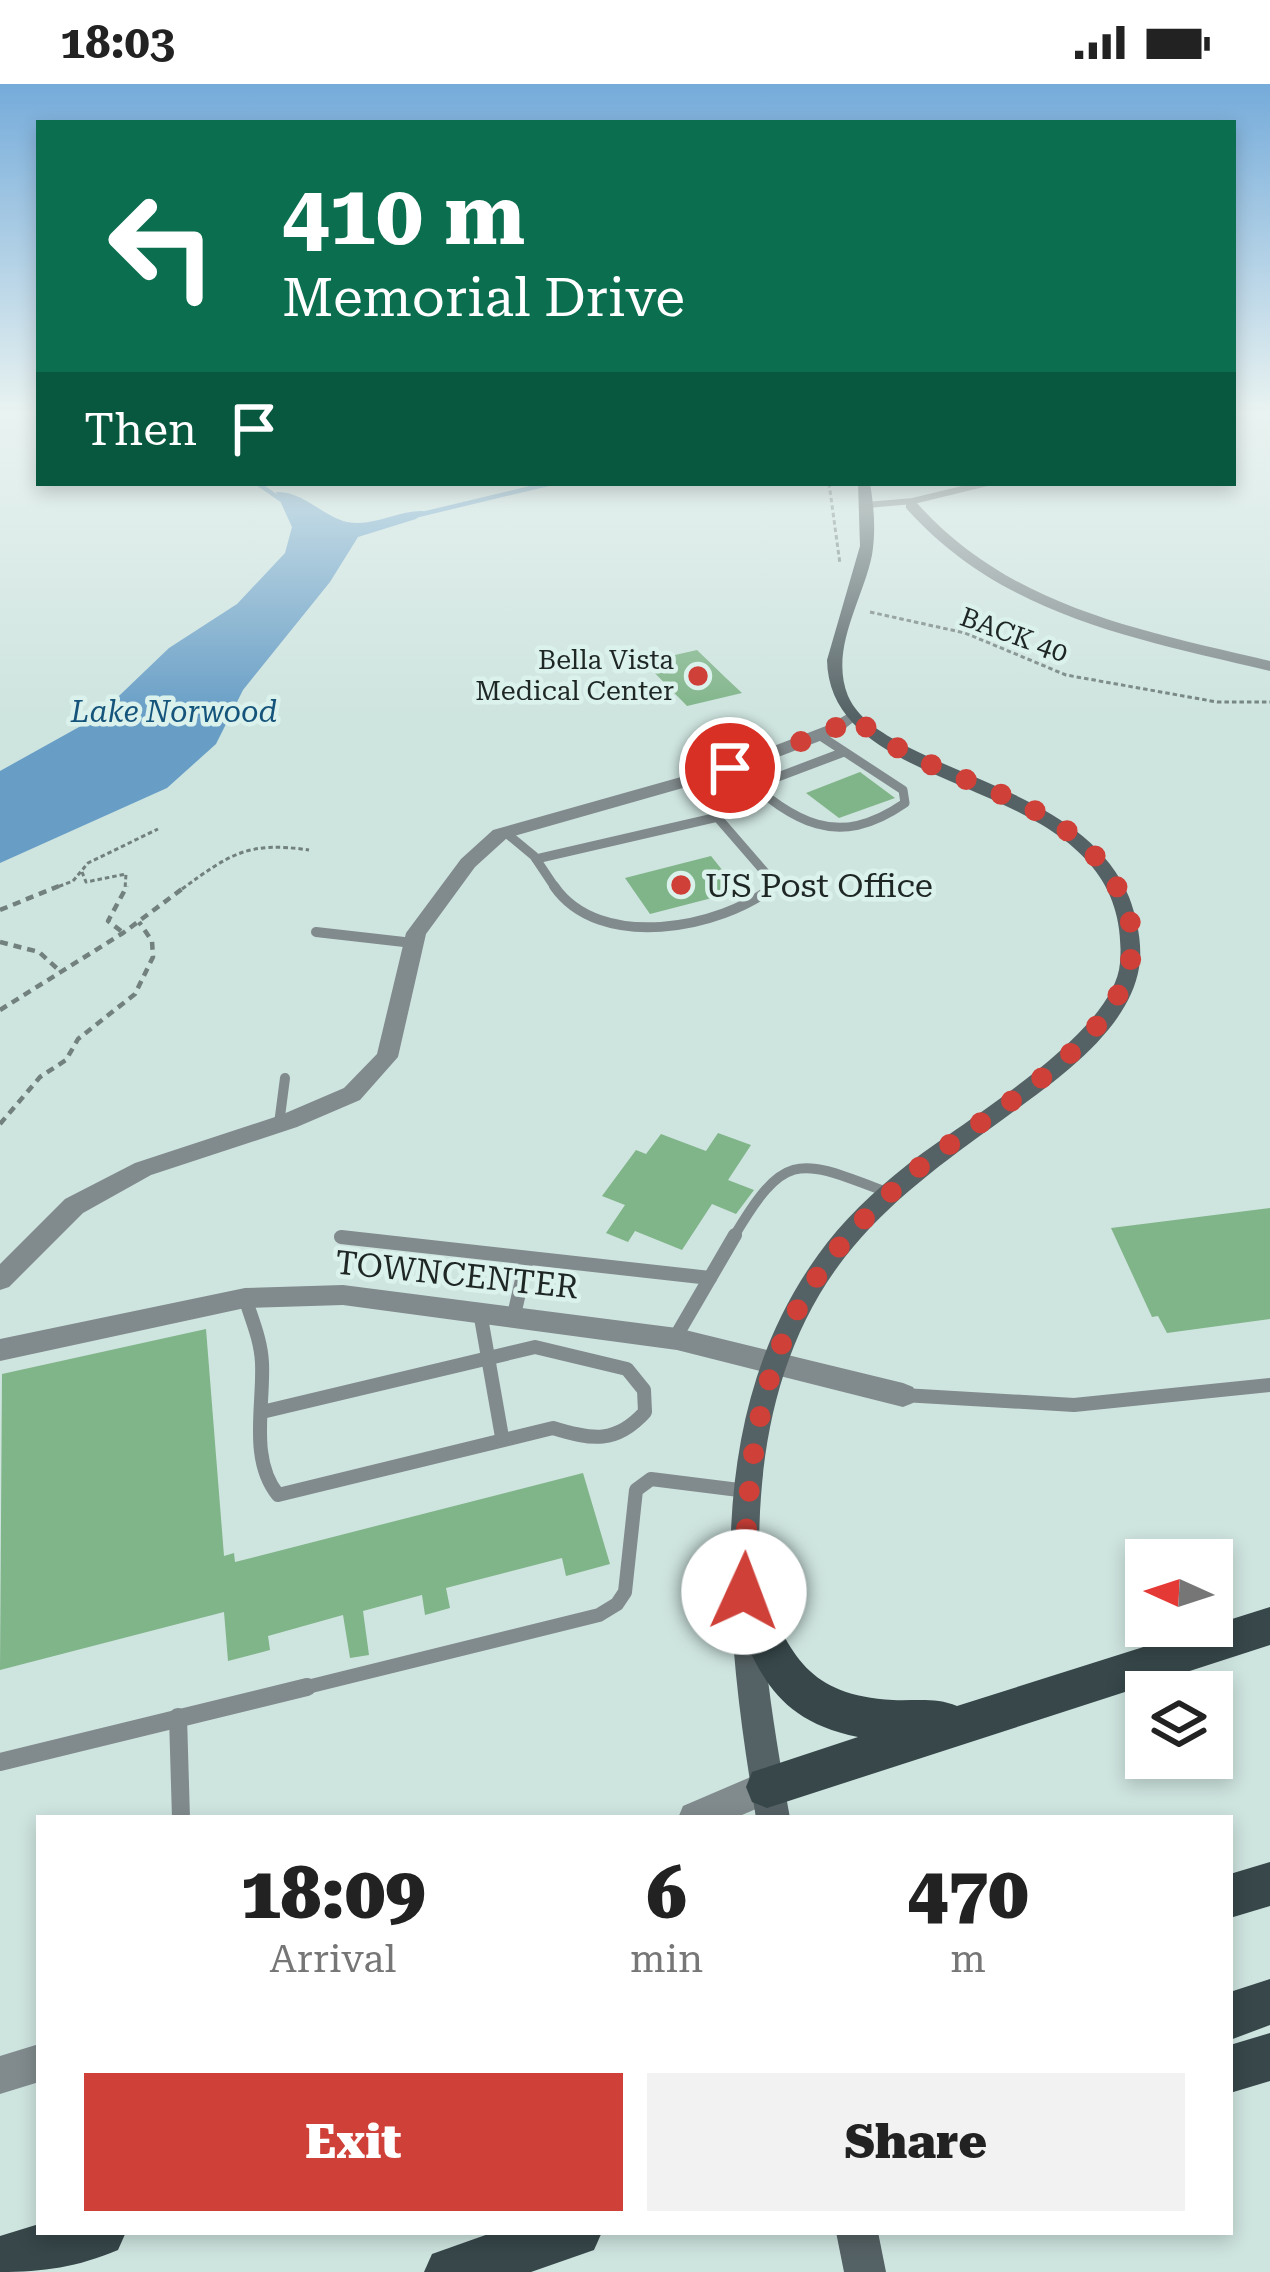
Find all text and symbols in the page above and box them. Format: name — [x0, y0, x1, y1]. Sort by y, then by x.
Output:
text: 18:03 — [60, 16, 175, 69]
text: 410 m — [282, 166, 525, 264]
icon: left — [84, 168, 240, 324]
text: Memorial Drive — [282, 266, 685, 329]
icon: arrive — [221, 396, 287, 462]
text: Then — [84, 403, 197, 456]
street label: BACK 40 — [956, 601, 1072, 669]
place label: Bella Vista Medical Center — [475, 644, 674, 707]
marker: Bella Vista Medical Center — [685, 663, 711, 689]
water label: Lake Norwood — [70, 694, 277, 729]
pin — [679, 717, 781, 819]
icon: arrive — [697, 735, 763, 801]
place label: US Post Office — [705, 866, 933, 905]
marker: US Post Office — [668, 872, 694, 898]
street label: TOWNCENTER — [333, 1242, 581, 1307]
position arrow — [681, 1529, 807, 1655]
north arrow — [1125, 1539, 1233, 1647]
map controls — [1125, 1539, 1233, 1779]
button: layers — [1125, 1671, 1233, 1779]
text: 18:09 — [240, 1851, 426, 1936]
text: 6 — [646, 1851, 687, 1936]
text: 470 — [908, 1851, 1029, 1936]
text: Arrival — [270, 1936, 396, 1982]
text: min — [630, 1936, 703, 1982]
text: m — [950, 1936, 986, 1982]
button: Exit — [84, 2073, 623, 2211]
button: Share — [647, 2073, 1185, 2211]

